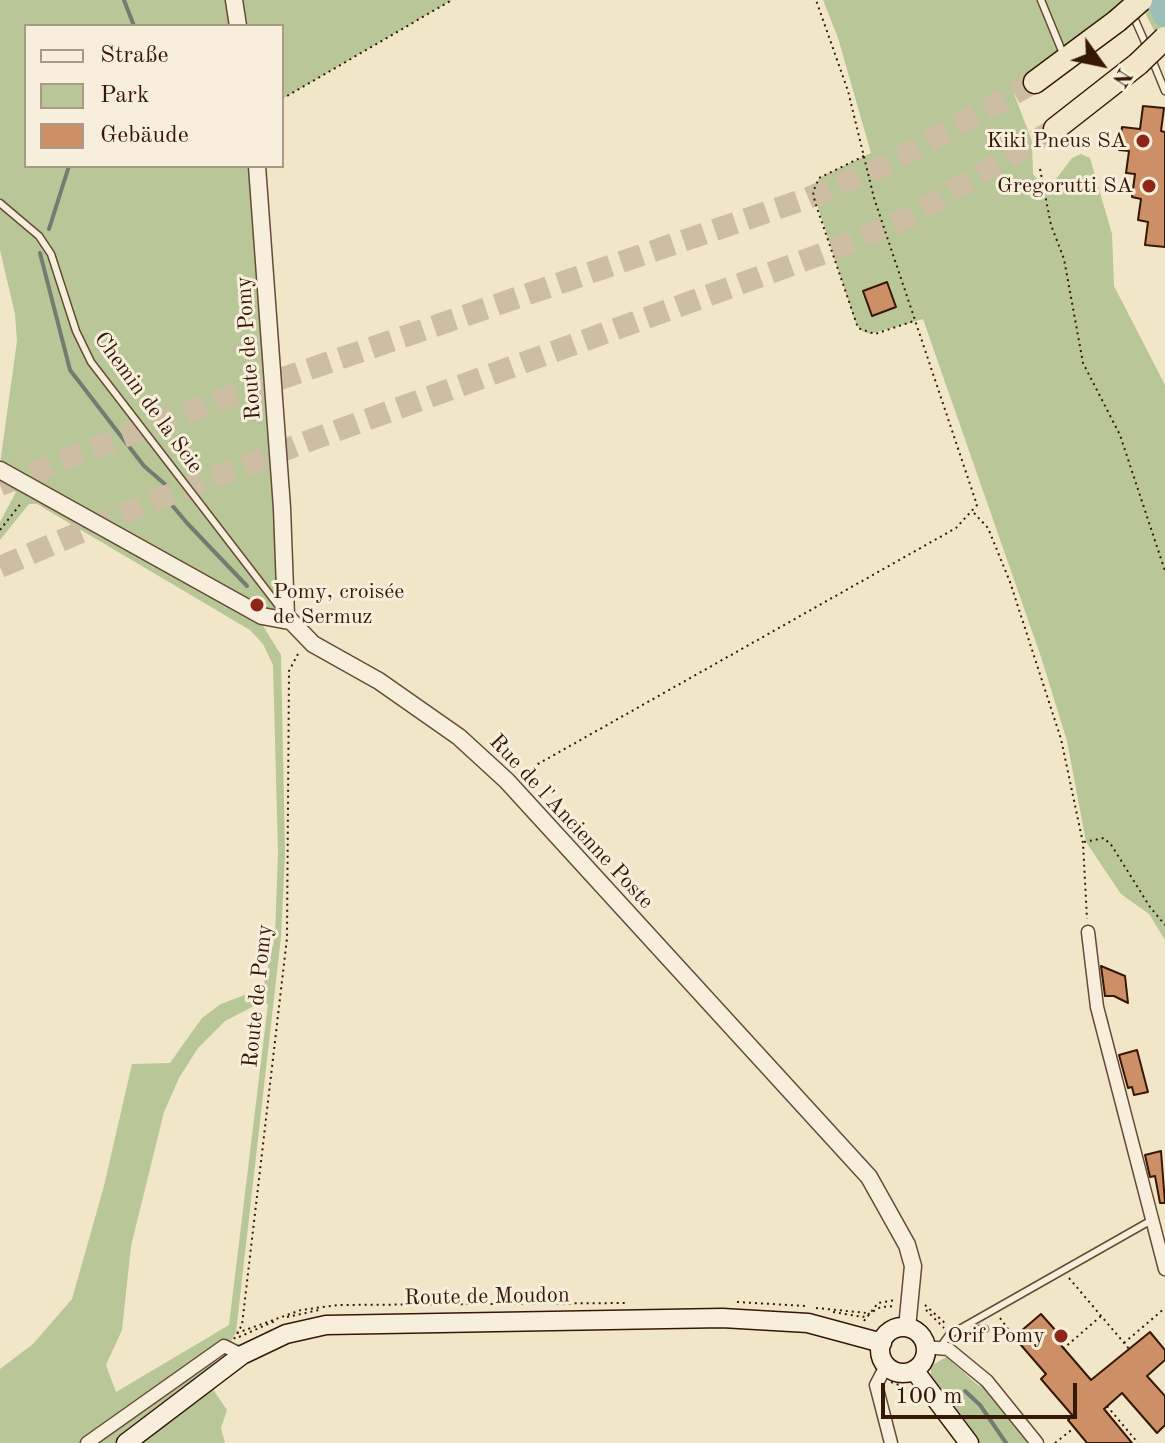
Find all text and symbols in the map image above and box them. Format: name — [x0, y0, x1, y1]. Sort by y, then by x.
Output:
legend — [24, 24, 284, 168]
north arrow — [1061, 24, 1141, 104]
text: Straße — [100, 44, 169, 68]
text: N — [1107, 64, 1135, 90]
text: Park — [100, 84, 149, 108]
text: Gebäude — [100, 124, 189, 148]
place label: Kiki Pneus SA — [987, 128, 1127, 154]
marker: Kiki Pneus SA — [1134, 132, 1152, 150]
place label: Gregorutti SA — [997, 173, 1133, 199]
marker: Gregorutti SA — [1140, 177, 1158, 195]
street label: Route de Pomy — [231, 275, 267, 421]
street label: Chemin de la Scie — [88, 327, 208, 479]
place label: Pomy, croisée de Sermuz — [273, 579, 404, 630]
marker: Pomy, croisée de Sermuz — [248, 596, 266, 614]
street label: Rue de l'Ancienne Poste — [483, 729, 659, 915]
street label: Route de Pomy — [237, 923, 279, 1069]
street label: Route de Moudon — [404, 1282, 570, 1312]
place label: Orif Pomy — [947, 1323, 1045, 1349]
marker: Orif Pomy — [1052, 1327, 1070, 1345]
scale bar — [885, 1367, 1081, 1417]
text: 100 m — [895, 1385, 963, 1409]

